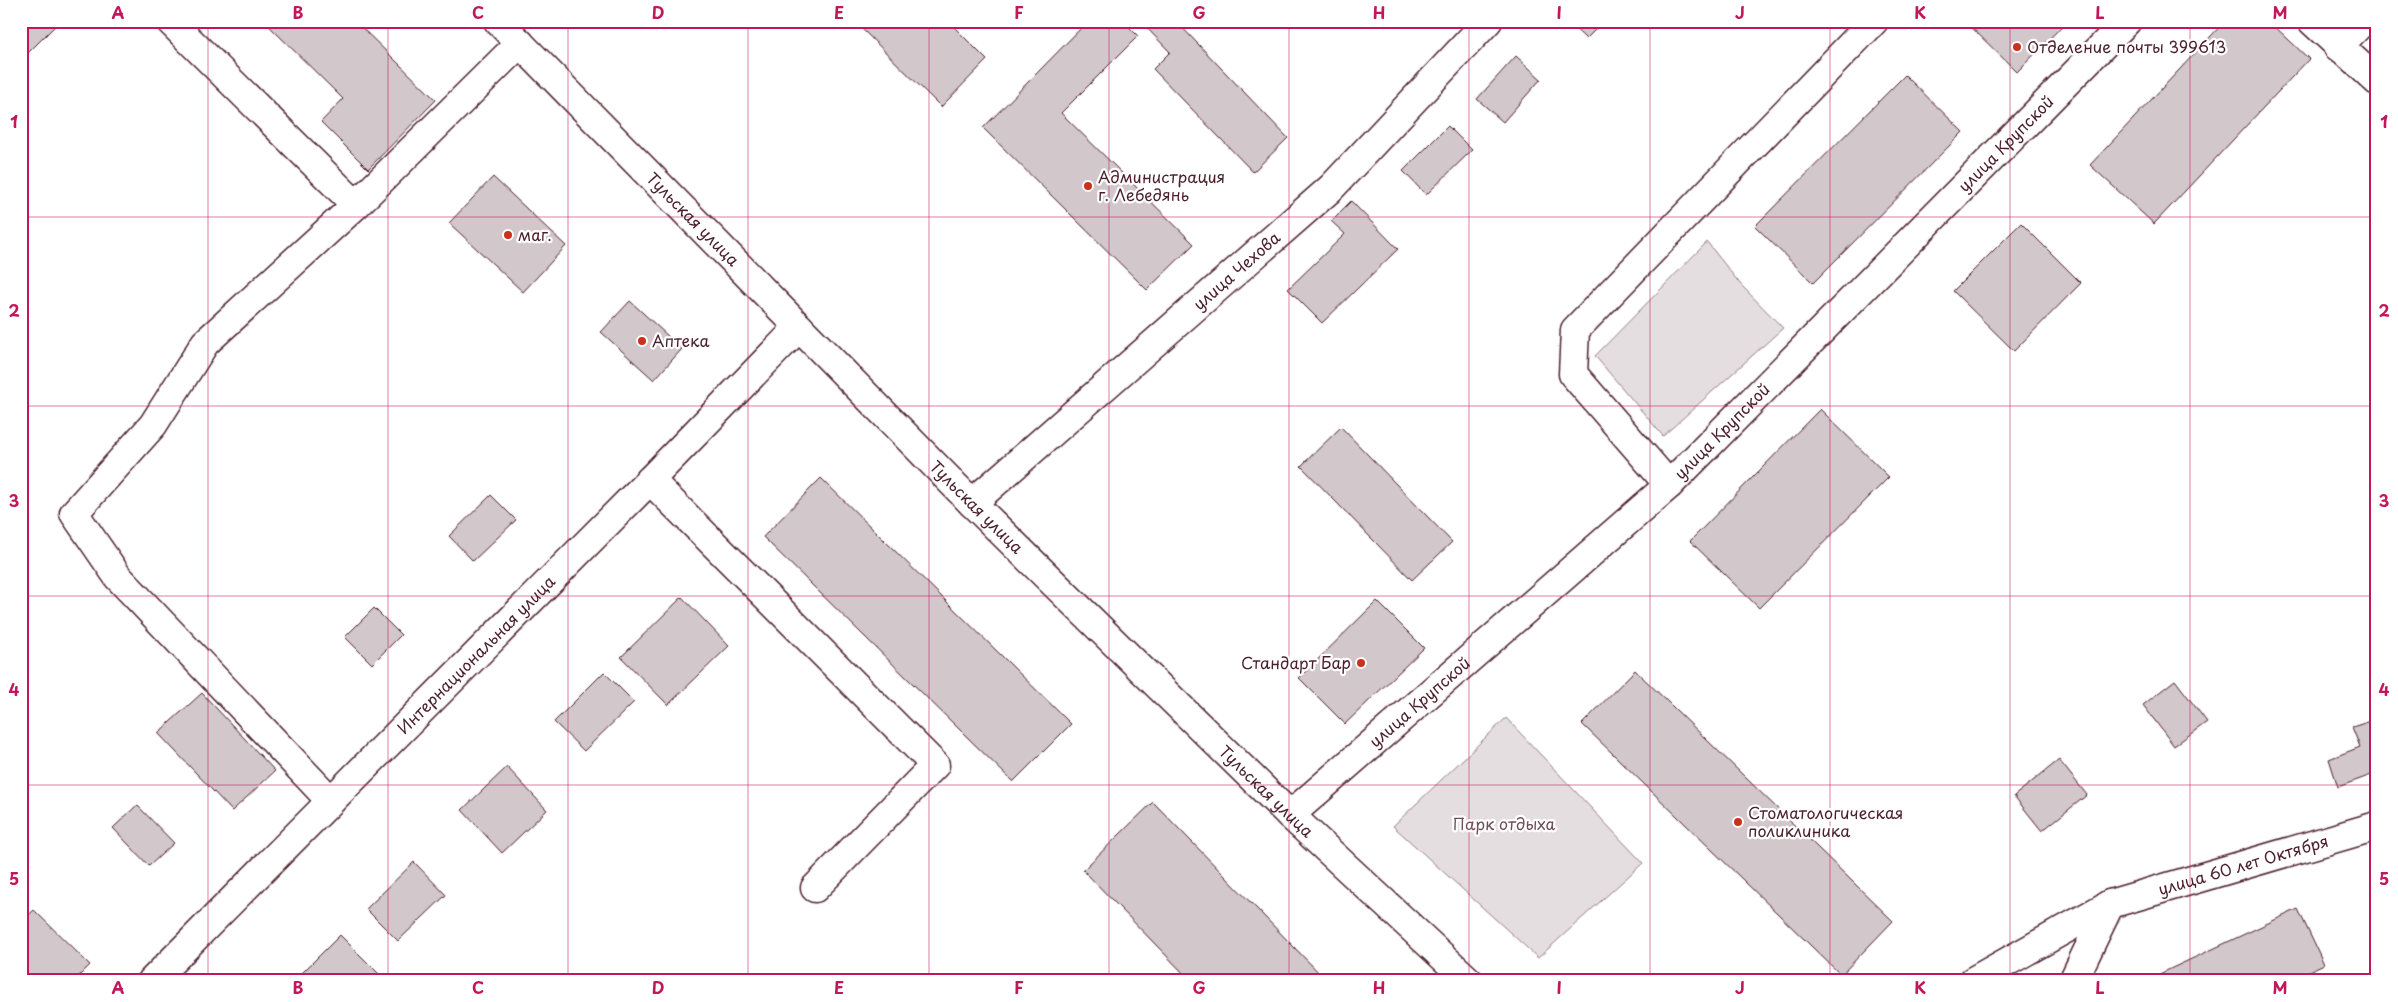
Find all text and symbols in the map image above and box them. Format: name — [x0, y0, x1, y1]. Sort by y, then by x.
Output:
text: A — [112, 0, 125, 24]
text: B — [293, 0, 304, 24]
text: C — [472, 0, 484, 24]
text: D — [652, 0, 664, 24]
text: E — [834, 0, 844, 24]
text: F — [1014, 0, 1024, 24]
text: G — [1192, 0, 1206, 24]
text: H — [1373, 0, 1385, 24]
text: I — [1556, 0, 1562, 24]
text: J — [1735, 0, 1745, 24]
text: K — [1914, 0, 1926, 24]
text: L — [2095, 0, 2105, 24]
text: M — [2272, 0, 2288, 24]
place label: Отделение почты 399613 — [2027, 34, 2226, 58]
marker: Отделение почты 399613 — [2011, 41, 2023, 53]
street label: улица Крупской — [1952, 89, 2058, 197]
text: 1 — [10, 109, 18, 133]
text: 1 — [2380, 109, 2388, 133]
place label: Администрация г. Лебедянь — [1098, 164, 1225, 206]
street label: Тульская улица — [642, 166, 746, 271]
marker: Администрация г. Лебедянь — [1082, 180, 1094, 192]
place label: маг. — [518, 222, 552, 246]
street label: улица Чехова — [1187, 225, 1285, 315]
marker: маг. — [502, 229, 514, 241]
text: 2 — [8, 298, 20, 322]
text: 2 — [2378, 298, 2390, 322]
place label: Аптека — [652, 328, 709, 352]
marker: Аптека — [636, 335, 648, 347]
street label: улица Крупской — [1668, 377, 1775, 484]
street label: Тульская улица — [925, 454, 1029, 558]
text: 3 — [9, 488, 19, 512]
text: 3 — [2379, 488, 2389, 512]
street label: Интернациональная улица — [391, 569, 560, 739]
place label: Стандарт Бар — [1241, 650, 1351, 674]
street label: улица Крупской — [1363, 650, 1475, 752]
marker: Стандарт Бар — [1355, 657, 1367, 669]
text: 4 — [9, 677, 20, 701]
text: 4 — [2379, 677, 2390, 701]
street label: Тульская улица — [1214, 739, 1320, 842]
place label: Стоматологическая поликлиника — [1748, 800, 1903, 842]
park label: Парк отдыха — [1453, 811, 1556, 835]
marker: Стоматологическая поликлиника — [1732, 816, 1744, 828]
street label: улица 60 лет Октября — [2155, 828, 2331, 900]
text: 5 — [9, 866, 19, 890]
text: 5 — [2379, 866, 2389, 890]
text: A — [112, 975, 125, 999]
text: B — [293, 975, 304, 999]
text: C — [472, 975, 484, 999]
text: D — [652, 975, 664, 999]
text: E — [834, 975, 844, 999]
text: F — [1014, 975, 1024, 999]
text: G — [1192, 975, 1206, 999]
text: H — [1373, 975, 1385, 999]
text: I — [1556, 975, 1562, 999]
text: J — [1735, 975, 1745, 999]
text: K — [1914, 975, 1926, 999]
text: L — [2095, 975, 2105, 999]
text: M — [2272, 975, 2288, 999]

